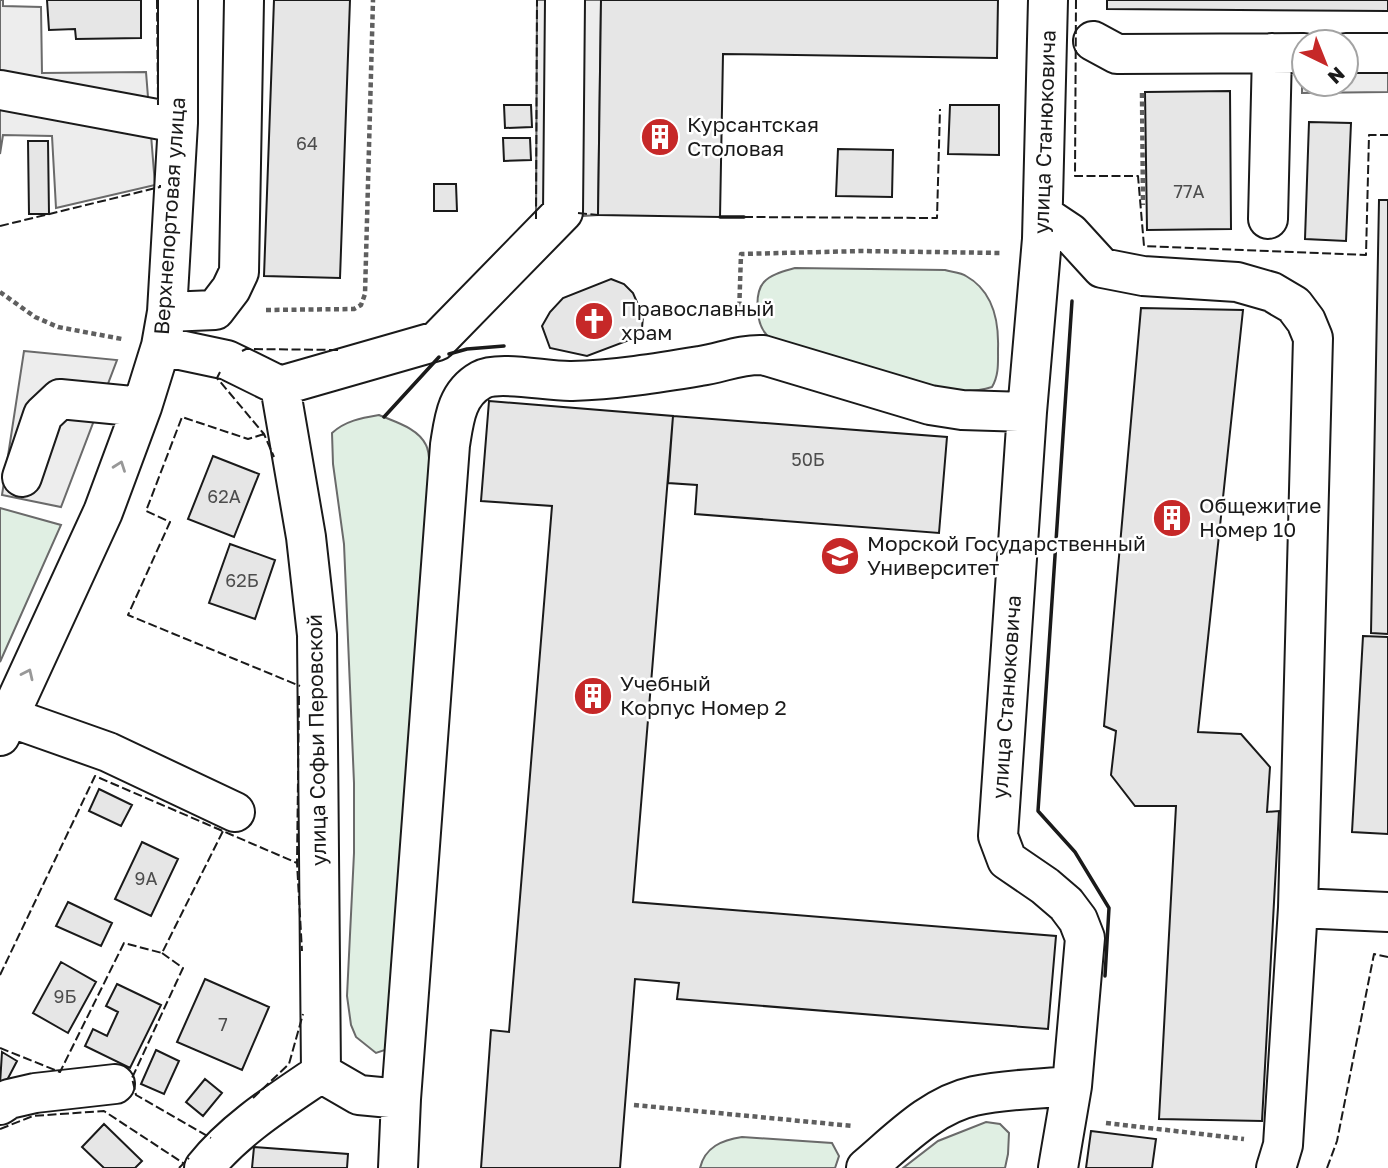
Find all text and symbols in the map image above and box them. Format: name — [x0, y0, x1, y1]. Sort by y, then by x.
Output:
north arrow — [1290, 28, 1360, 98]
street label: улица Станюковича — [1027, 29, 1061, 235]
text: N — [1324, 62, 1350, 89]
street label: Верхнепортовая улица — [148, 96, 190, 336]
place label: Курсантская Столовая — [687, 111, 819, 161]
building icon: Курсантская Столовая — [639, 116, 681, 158]
house number: 64 — [296, 132, 318, 154]
house number: 77А — [1173, 180, 1205, 202]
place label: Православный храм — [621, 295, 774, 345]
church icon: Православный храм — [573, 300, 615, 342]
house number: 50Б — [791, 448, 825, 470]
one-way arrow — [111, 460, 125, 472]
house number: 62А — [207, 485, 241, 507]
place label: Общежитие Номер 10 — [1199, 492, 1321, 542]
building icon: Общежитие Номер 10 — [1151, 497, 1193, 539]
place label: Морской Государственный Университет — [867, 530, 1146, 580]
school or university icon: Морской Государственный Университет — [819, 535, 861, 577]
house number: 62Б — [225, 569, 259, 591]
street label: улица Станюковича — [986, 594, 1026, 800]
street label: улица Софьи Перовской — [301, 614, 331, 866]
one-way arrow — [20, 669, 34, 681]
place label: Учебный Корпус Номер 2 — [620, 670, 787, 720]
building icon: Учебный Корпус Номер 2 — [572, 675, 614, 717]
house number: 9А — [135, 867, 157, 889]
house number: 9Б — [54, 985, 76, 1007]
house number: 7 — [218, 1013, 228, 1035]

